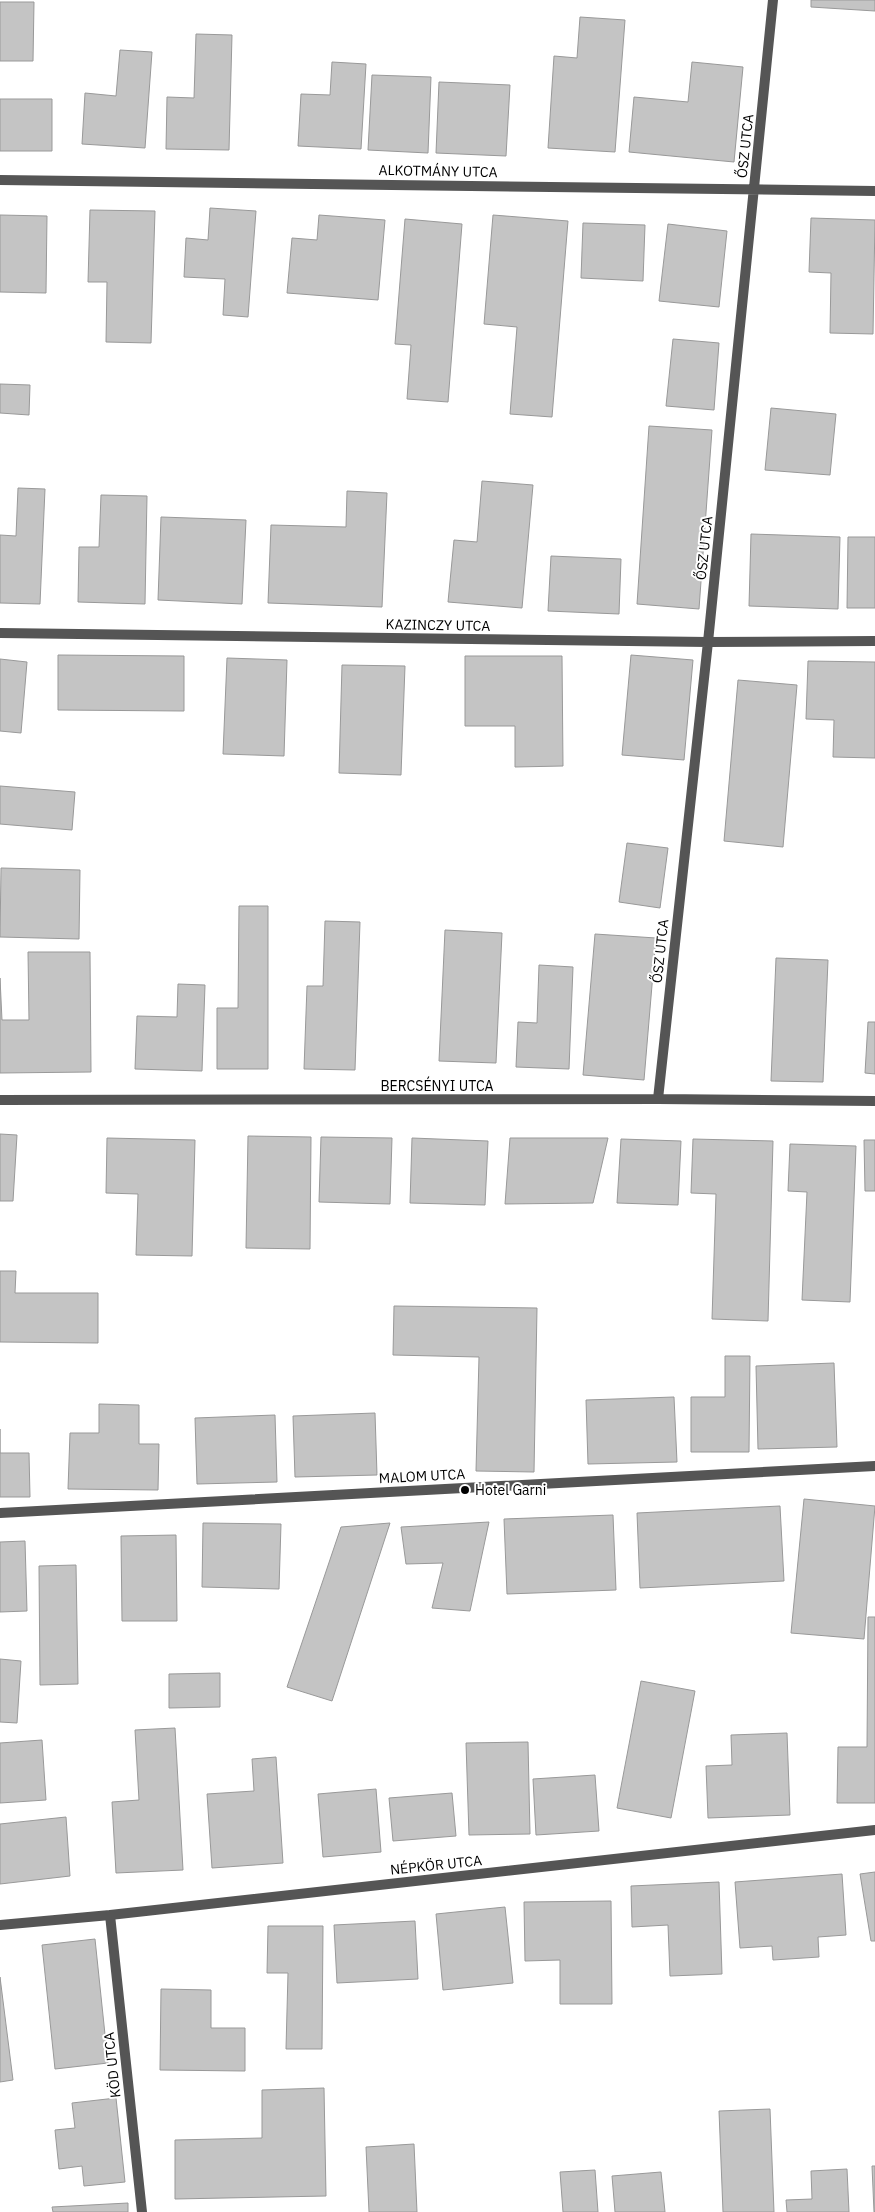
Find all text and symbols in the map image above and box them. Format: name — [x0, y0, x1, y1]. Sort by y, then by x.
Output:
street label: ŐSZ UTCA — [732, 113, 757, 179]
street label: ALKOTMÁNY UTCA — [378, 160, 498, 181]
street label: ŐSZ UTCA — [691, 515, 716, 581]
street label: KAZINCZY UTCA — [385, 615, 491, 635]
street label: ŐSZ UTCA — [647, 918, 672, 984]
street label: BERCSÉNYI UTCA — [380, 1076, 494, 1095]
street label: MALOM UTCA — [378, 1465, 466, 1487]
place label: Hotel Garni — [475, 1481, 546, 1499]
marker: Hotel Garni — [459, 1484, 471, 1496]
street label: NÉPKÖR UTCA — [389, 1850, 483, 1879]
street label: KÖD UTCA — [100, 2031, 124, 2099]

